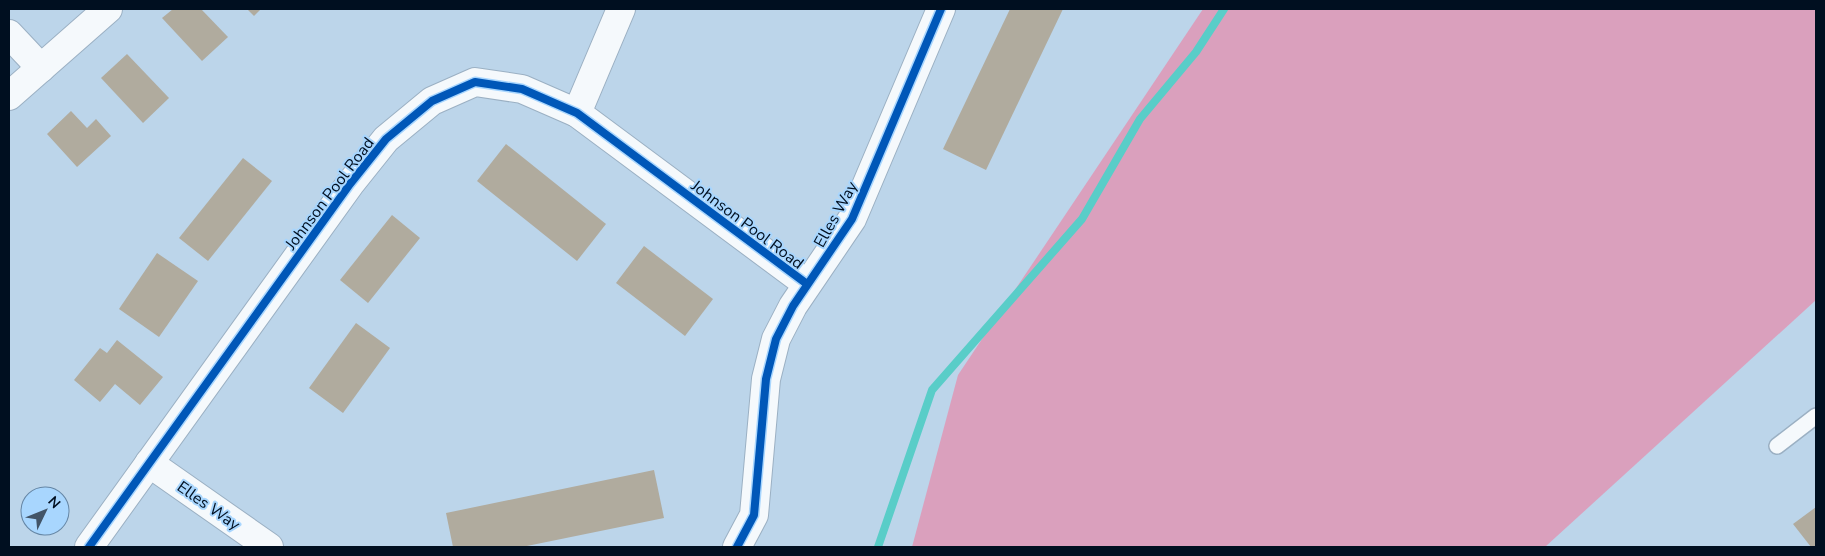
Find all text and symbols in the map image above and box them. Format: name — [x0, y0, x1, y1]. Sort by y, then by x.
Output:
street label: Johnson Pool Road — [280, 133, 379, 255]
street label: Johnson Pool Road — [686, 175, 808, 274]
street label: Elles Way — [809, 177, 863, 251]
street label: Elles Way — [172, 476, 245, 536]
north arrow — [20, 486, 70, 536]
text: N — [44, 492, 65, 513]

